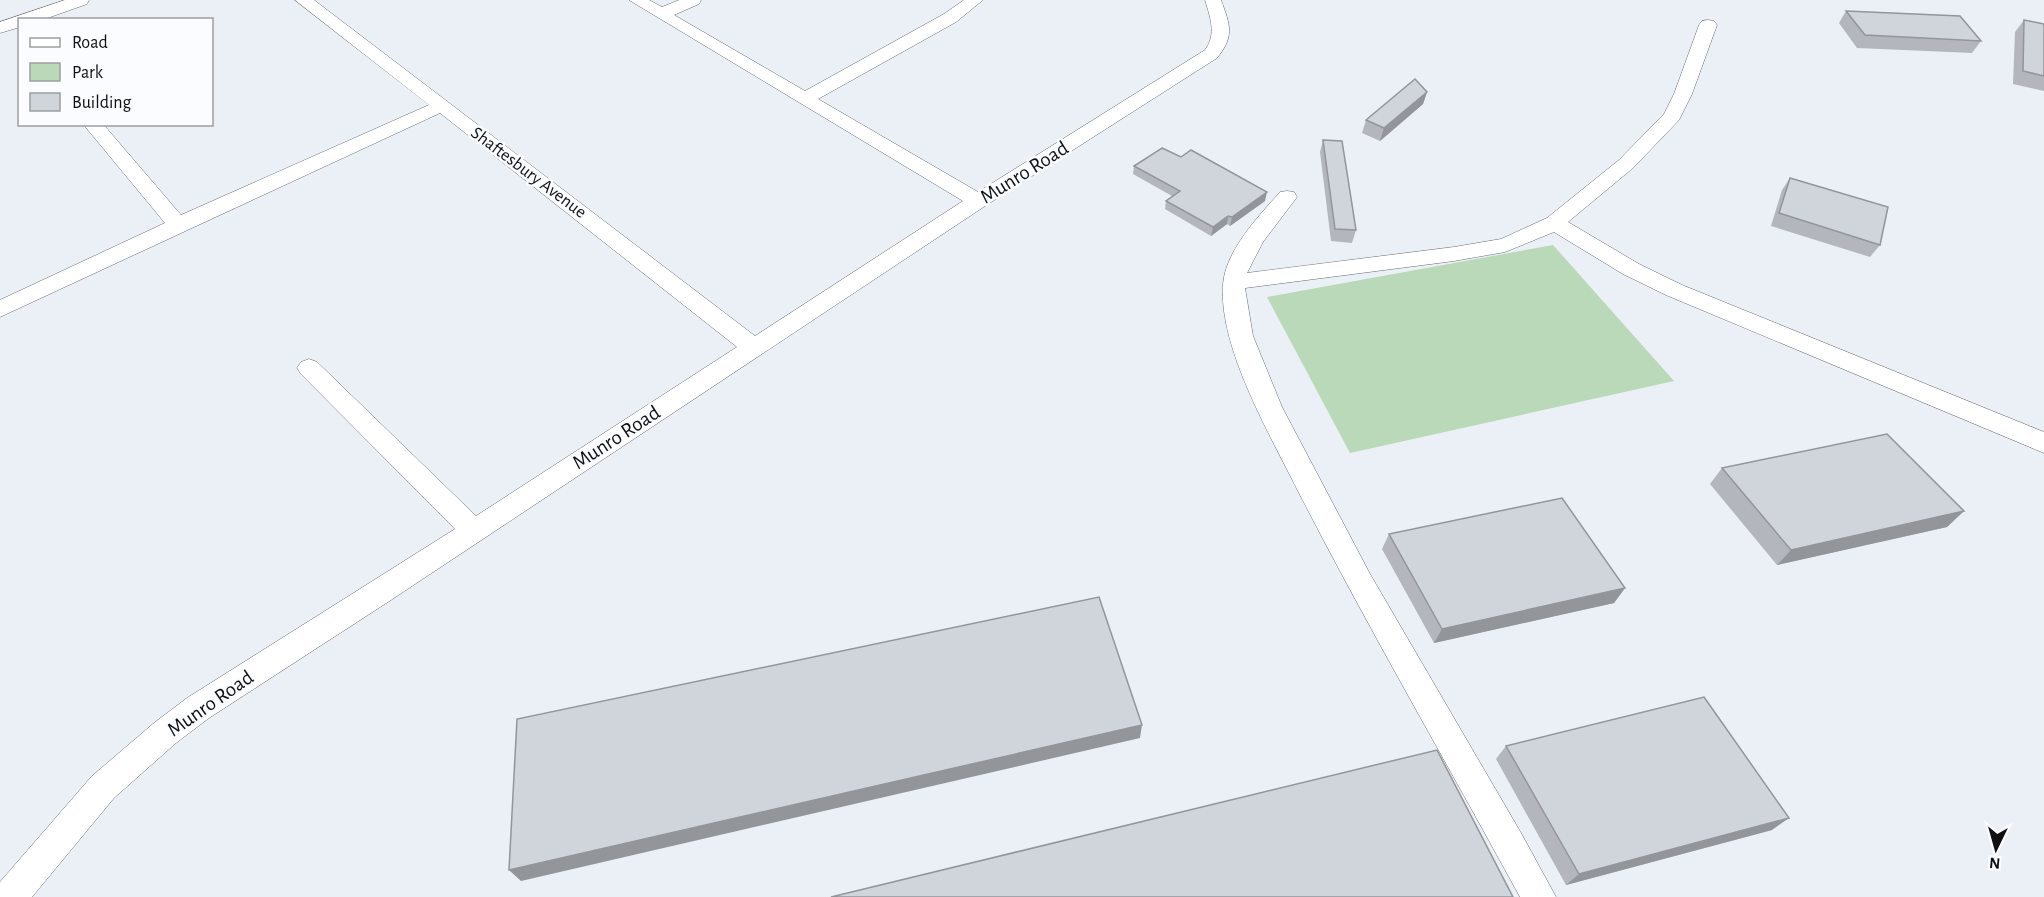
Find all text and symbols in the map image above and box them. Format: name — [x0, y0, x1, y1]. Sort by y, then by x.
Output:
legend — [18, 18, 213, 126]
text: Road — [72, 34, 108, 52]
text: Park — [72, 64, 104, 82]
text: Building — [72, 94, 132, 112]
street label: Shaftesbury Avenue — [467, 124, 589, 222]
street label: Munro Road — [976, 137, 1072, 208]
street label: Munro Road — [569, 401, 664, 473]
street label: Munro Road — [163, 666, 257, 741]
north arrow — [1966, 819, 2026, 879]
text: N — [1989, 854, 2001, 871]

